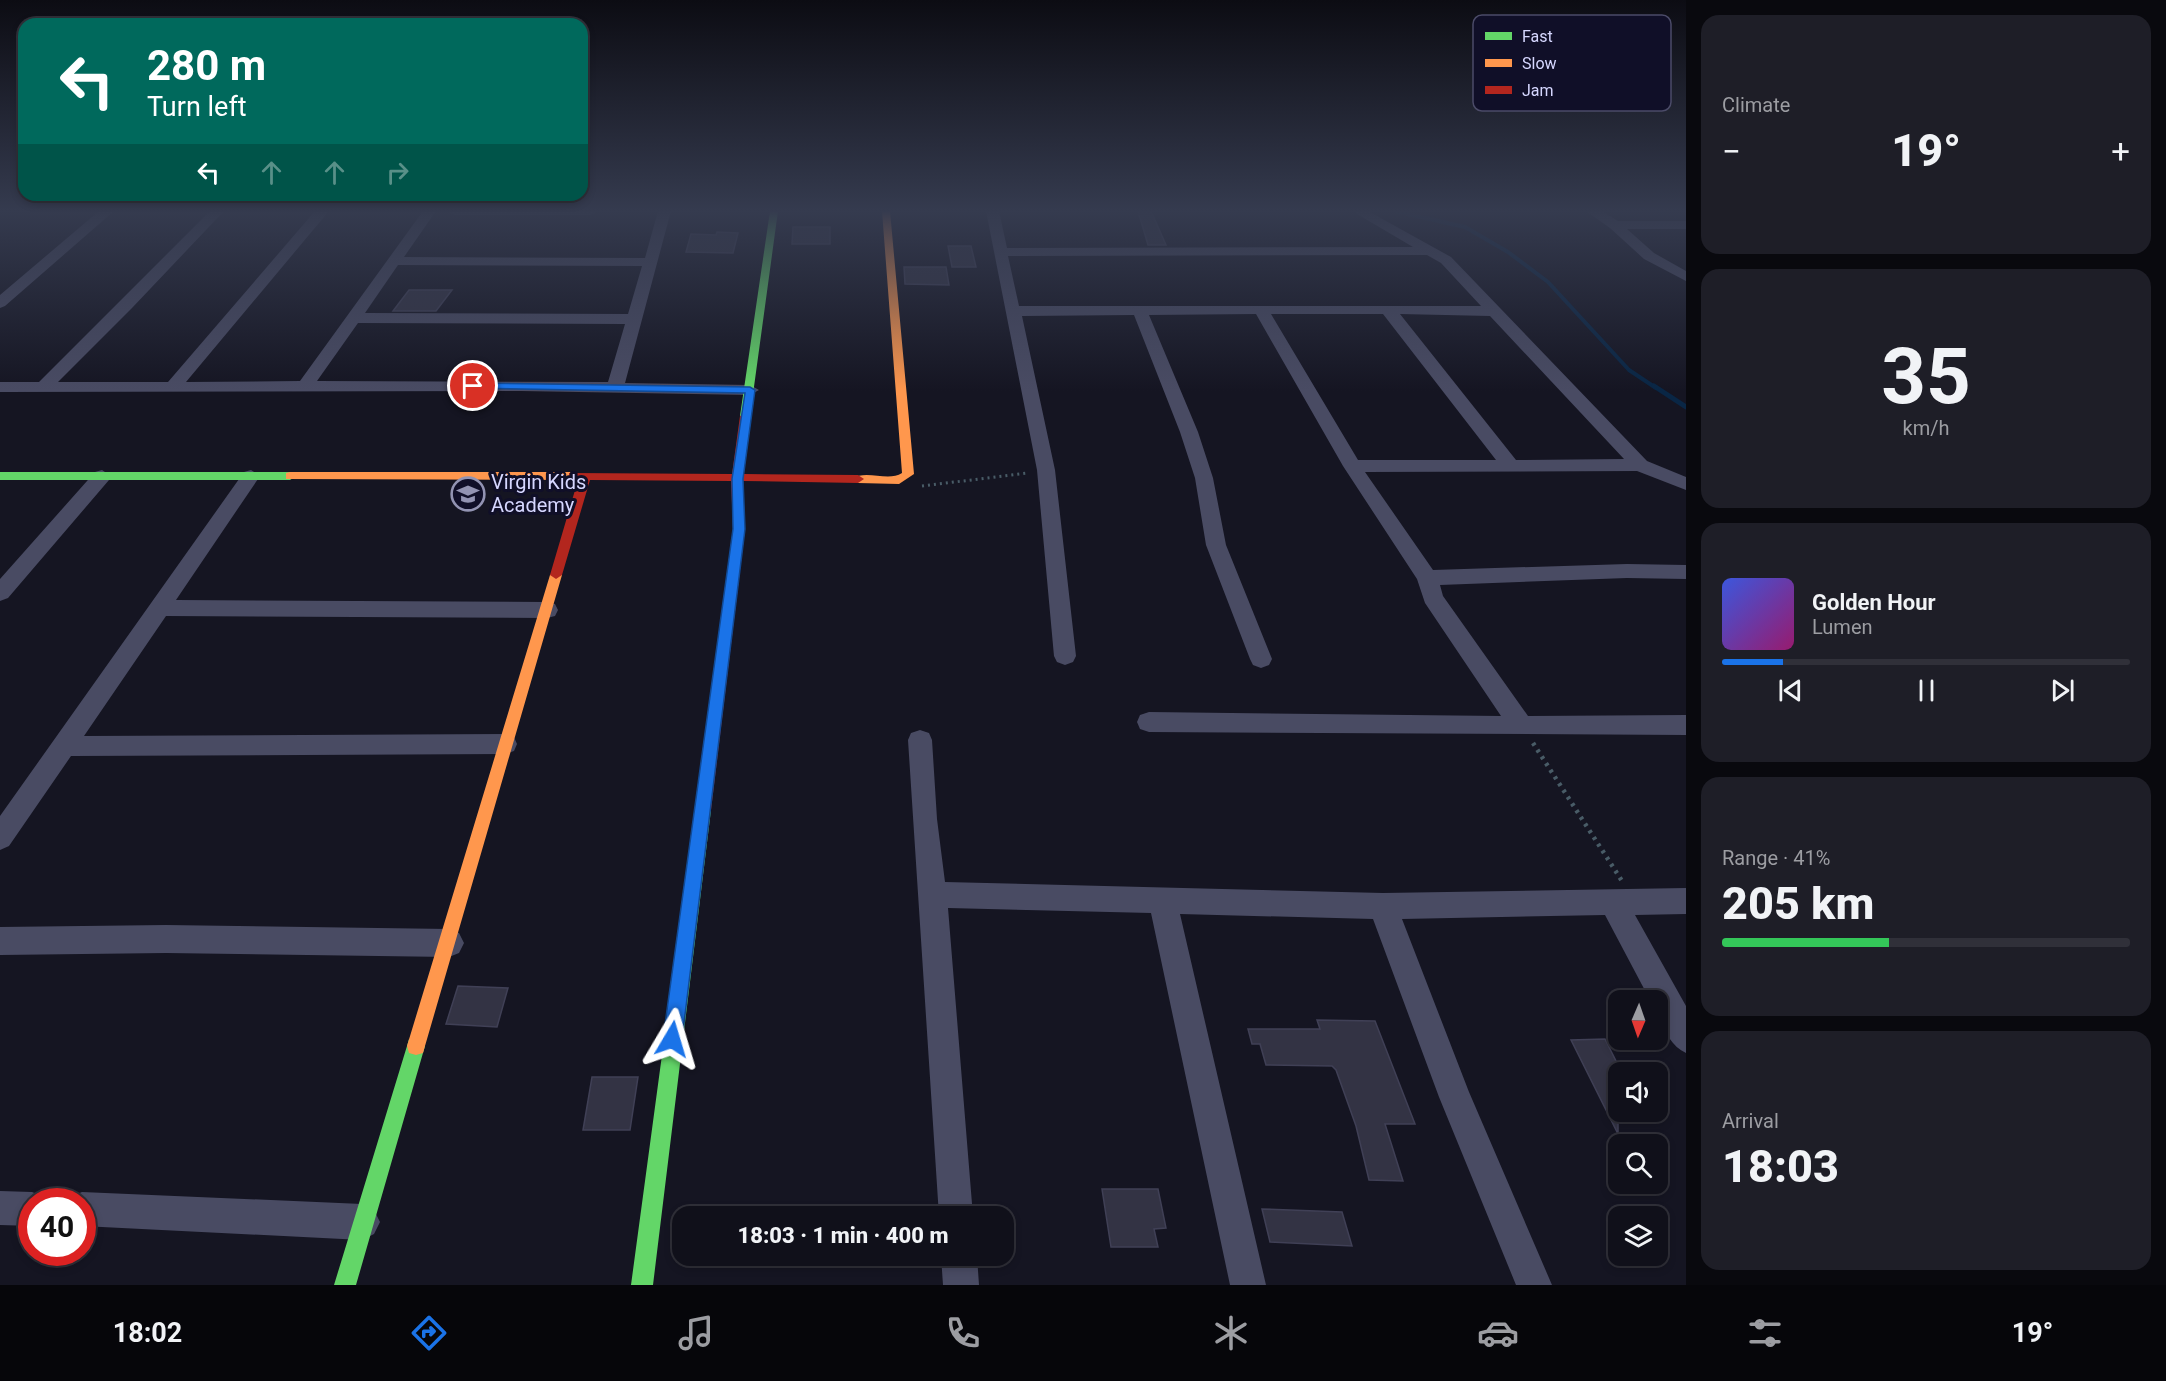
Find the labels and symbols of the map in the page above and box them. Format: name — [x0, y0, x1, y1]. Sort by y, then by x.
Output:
legend — [1473, 15, 1671, 111]
text: Fast — [1522, 27, 1553, 46]
text: Slow — [1522, 54, 1557, 73]
text: Jam — [1522, 81, 1554, 100]
pin — [447, 360, 498, 411]
place label: Virgin Kids Academy — [491, 470, 586, 517]
school or university icon: Virgin Kids Academy — [450, 476, 486, 512]
north arrow — [1608, 990, 1668, 1050]
position arrow — [640, 1007, 704, 1071]
speed limit sign: 40 — [18, 1188, 96, 1266]

